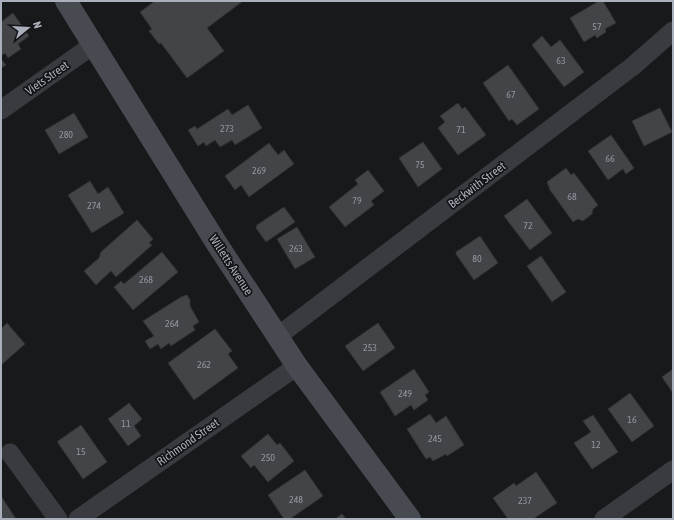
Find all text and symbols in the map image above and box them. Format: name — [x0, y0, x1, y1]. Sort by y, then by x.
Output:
north arrow — [8, 8, 48, 48]
text: N — [31, 20, 44, 30]
house number: 57 — [592, 21, 602, 32]
house number: 63 — [556, 55, 566, 66]
street label: Viets Street — [23, 58, 72, 98]
house number: 67 — [506, 89, 516, 100]
house number: 273 — [220, 123, 234, 134]
house number: 71 — [456, 124, 466, 135]
house number: 280 — [59, 129, 73, 140]
house number: 66 — [605, 153, 615, 164]
house number: 75 — [415, 159, 425, 170]
street label: Beckwith Street — [446, 159, 509, 211]
house number: 269 — [252, 165, 266, 176]
house number: 68 — [567, 191, 577, 202]
house number: 79 — [352, 195, 362, 206]
house number: 274 — [87, 200, 101, 211]
house number: 72 — [523, 220, 533, 231]
street label: Willetts Avenue — [206, 232, 256, 298]
house number: 263 — [289, 243, 303, 254]
house number: 80 — [472, 253, 482, 264]
house number: 268 — [139, 274, 153, 285]
house number: 264 — [165, 318, 179, 329]
house number: 253 — [363, 342, 377, 353]
house number: 262 — [197, 359, 211, 370]
house number: 249 — [398, 388, 412, 399]
house number: 16 — [627, 414, 637, 425]
street label: Richmond Street — [154, 415, 222, 469]
house number: 11 — [121, 418, 131, 429]
house number: 245 — [428, 433, 442, 444]
house number: 12 — [591, 439, 601, 450]
house number: 15 — [76, 446, 86, 457]
house number: 250 — [261, 452, 275, 463]
house number: 248 — [289, 494, 303, 505]
house number: 237 — [518, 495, 532, 506]

